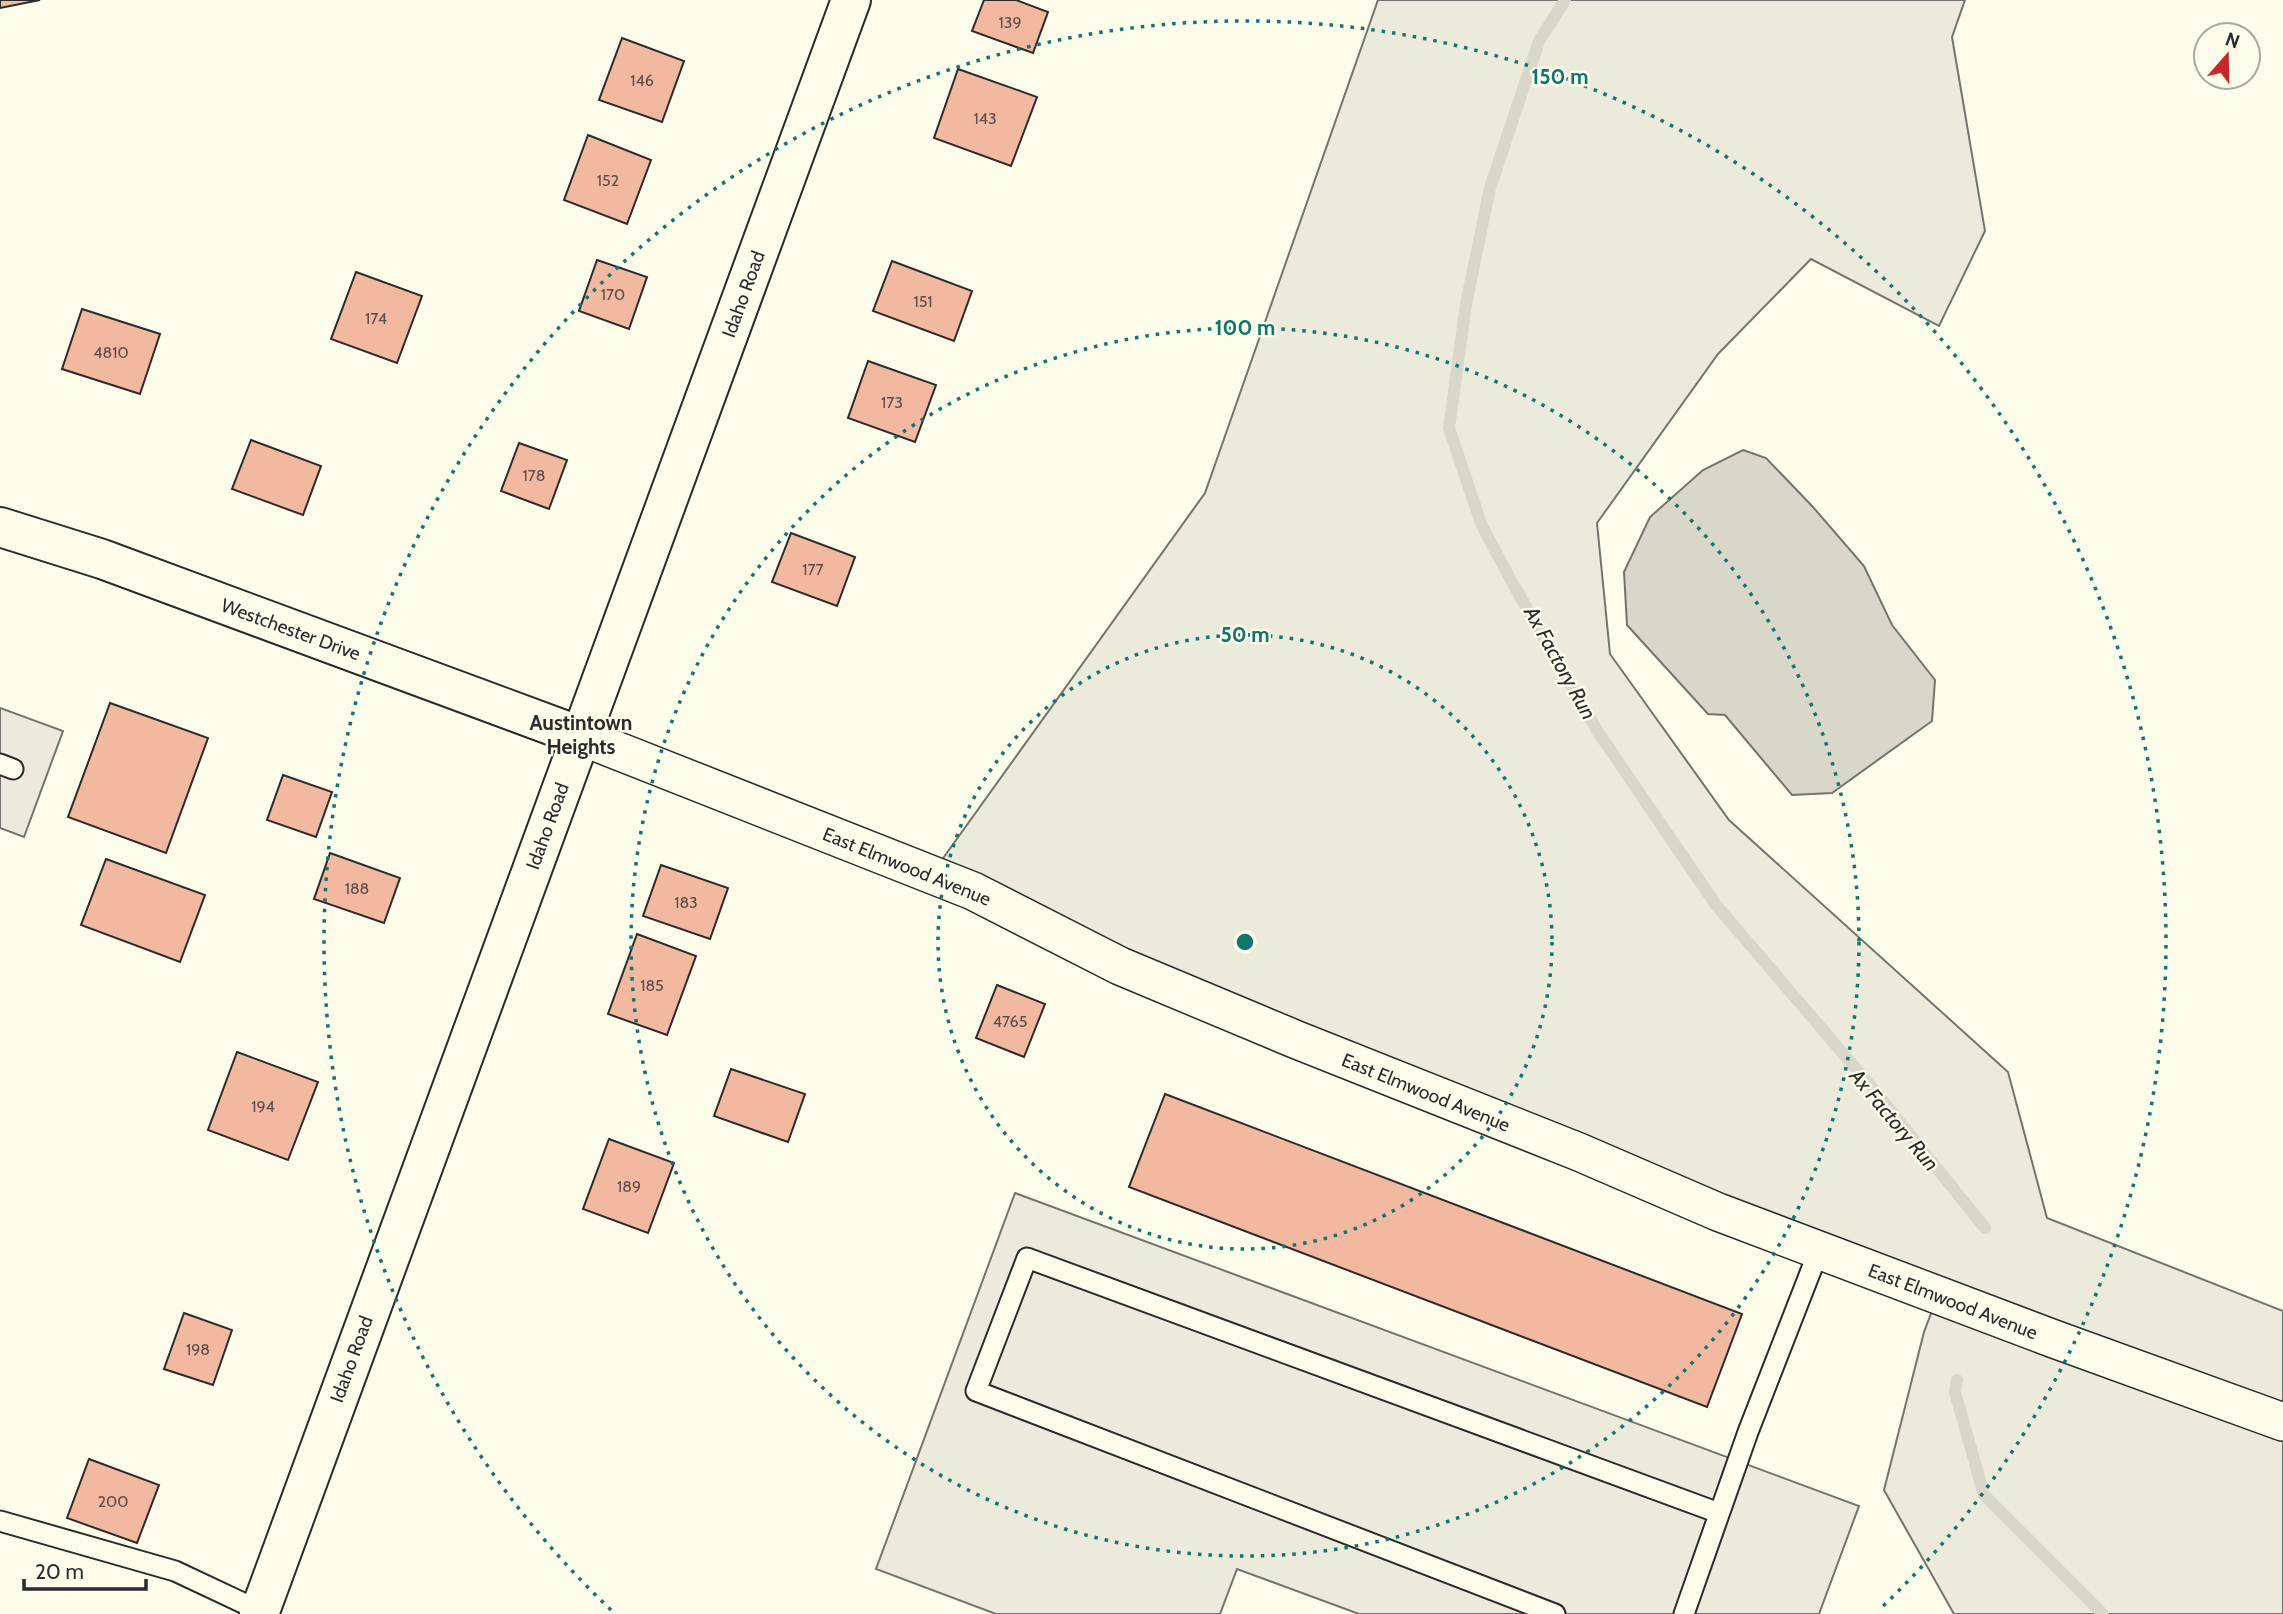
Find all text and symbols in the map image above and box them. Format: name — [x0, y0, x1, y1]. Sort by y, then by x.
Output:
house number: 139 — [999, 13, 1021, 32]
north arrow — [2192, 21, 2262, 91]
text: N — [2222, 27, 2243, 54]
text: 150 m — [1532, 64, 1588, 89]
house number: 146 — [630, 71, 654, 90]
house number: 143 — [973, 109, 997, 128]
house number: 152 — [597, 171, 619, 190]
street label: Idaho Road — [717, 248, 770, 341]
house number: 170 — [601, 285, 625, 304]
house number: 151 — [913, 292, 933, 311]
house number: 174 — [365, 309, 387, 328]
text: 100 m — [1215, 315, 1275, 340]
house number: 4810 — [93, 343, 129, 362]
house number: 173 — [881, 393, 903, 412]
house number: 178 — [523, 466, 545, 485]
house number: 177 — [802, 560, 824, 579]
street label: Westchester Drive — [218, 594, 364, 665]
water label: Ax Factory Run — [1519, 601, 1602, 724]
text: 50 m — [1220, 622, 1270, 647]
district label: Austintown Heights — [530, 710, 632, 759]
street label: Idaho Road — [521, 780, 574, 873]
street label: East Elmwood Avenue — [819, 822, 995, 911]
house number: 188 — [345, 879, 369, 898]
house number: 183 — [674, 893, 698, 912]
centre of rings — [1233, 930, 1257, 954]
house number: 185 — [640, 976, 664, 995]
house number: 4765 — [993, 1012, 1027, 1031]
street label: East Elmwood Avenue — [1338, 1048, 1514, 1137]
water label: Ax Factory Run — [1844, 1063, 1944, 1176]
house number: 194 — [251, 1097, 275, 1116]
house number: 189 — [617, 1177, 641, 1196]
street label: East Elmwood Avenue — [1865, 1259, 2041, 1344]
street label: Idaho Road — [325, 1313, 378, 1406]
house number: 198 — [186, 1340, 210, 1359]
house number: 200 — [98, 1492, 128, 1511]
scale bar — [24, 1548, 147, 1592]
text: 20 m — [35, 1559, 84, 1584]

